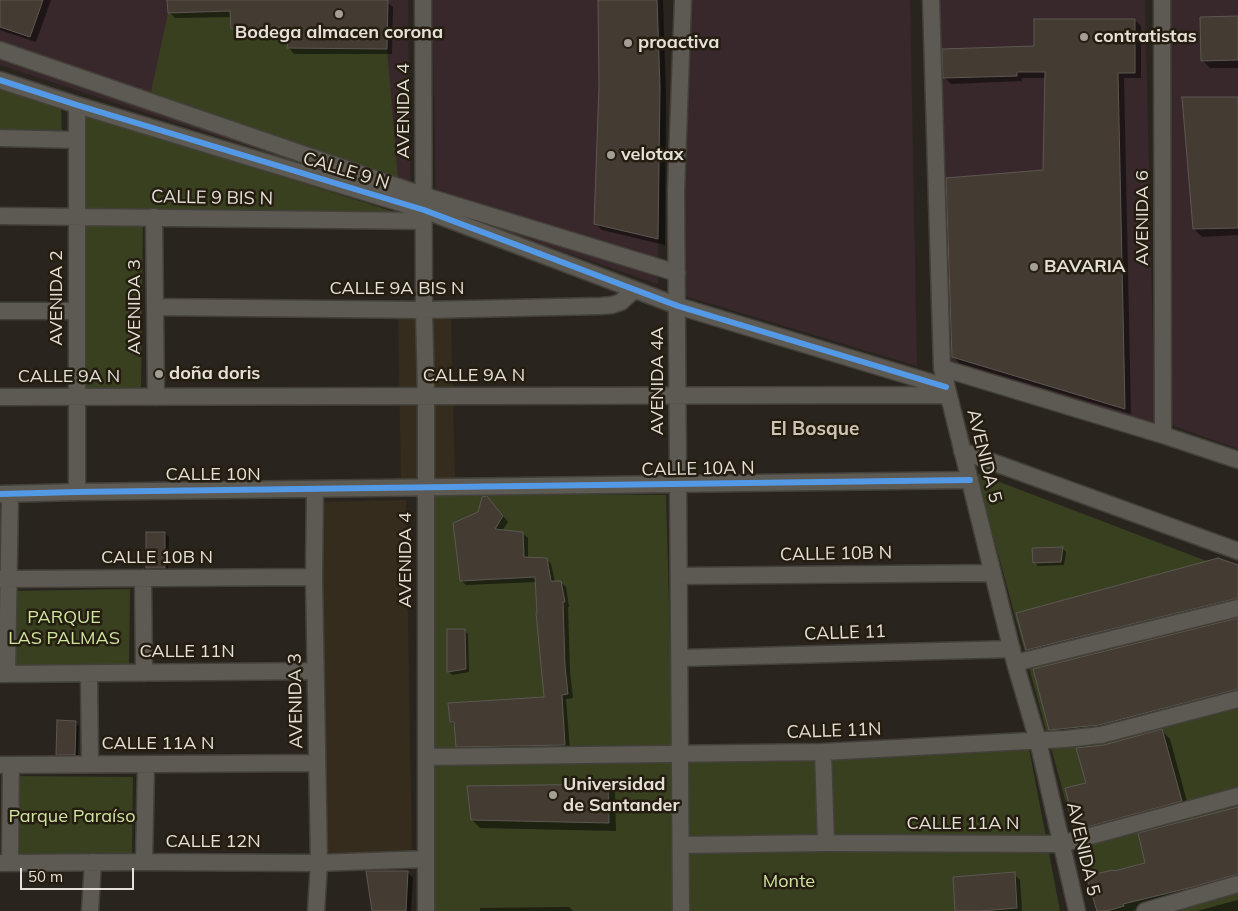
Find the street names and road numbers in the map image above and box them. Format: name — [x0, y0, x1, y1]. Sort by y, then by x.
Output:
street label: AVENIDA 4 — [393, 63, 415, 159]
street label: CALLE 9 N — [300, 148, 392, 194]
street label: AVENIDA 6 — [1132, 170, 1154, 266]
street label: CALLE 9 BIS N — [151, 186, 273, 210]
street label: AVENIDA 2 — [46, 250, 68, 346]
street label: AVENIDA 3 — [124, 259, 146, 355]
street label: CALLE 9A BIS N — [329, 278, 465, 300]
street label: AVENIDA 4A — [647, 327, 669, 435]
street label: CALLE 9A N — [423, 365, 525, 387]
street label: CALLE 9A N — [18, 366, 120, 388]
street label: AVENIDA 5 — [962, 407, 1006, 505]
street label: CALLE 10A N — [641, 457, 755, 481]
street label: CALLE 10N — [165, 464, 261, 486]
street label: AVENIDA 4 — [395, 512, 417, 608]
street label: CALLE 10B N — [780, 542, 892, 566]
street label: CALLE 10B N — [101, 547, 213, 569]
street label: CALLE 11 — [804, 621, 886, 645]
street label: CALLE 11N — [139, 641, 235, 663]
street label: AVENIDA 3 — [284, 653, 308, 749]
street label: CALLE 11N — [786, 719, 882, 743]
street label: CALLE 11A N — [101, 733, 215, 755]
street label: AVENIDA 5 — [1062, 800, 1104, 898]
street label: CALLE 11A N — [906, 813, 1020, 835]
street label: CALLE 12N — [165, 831, 261, 853]

